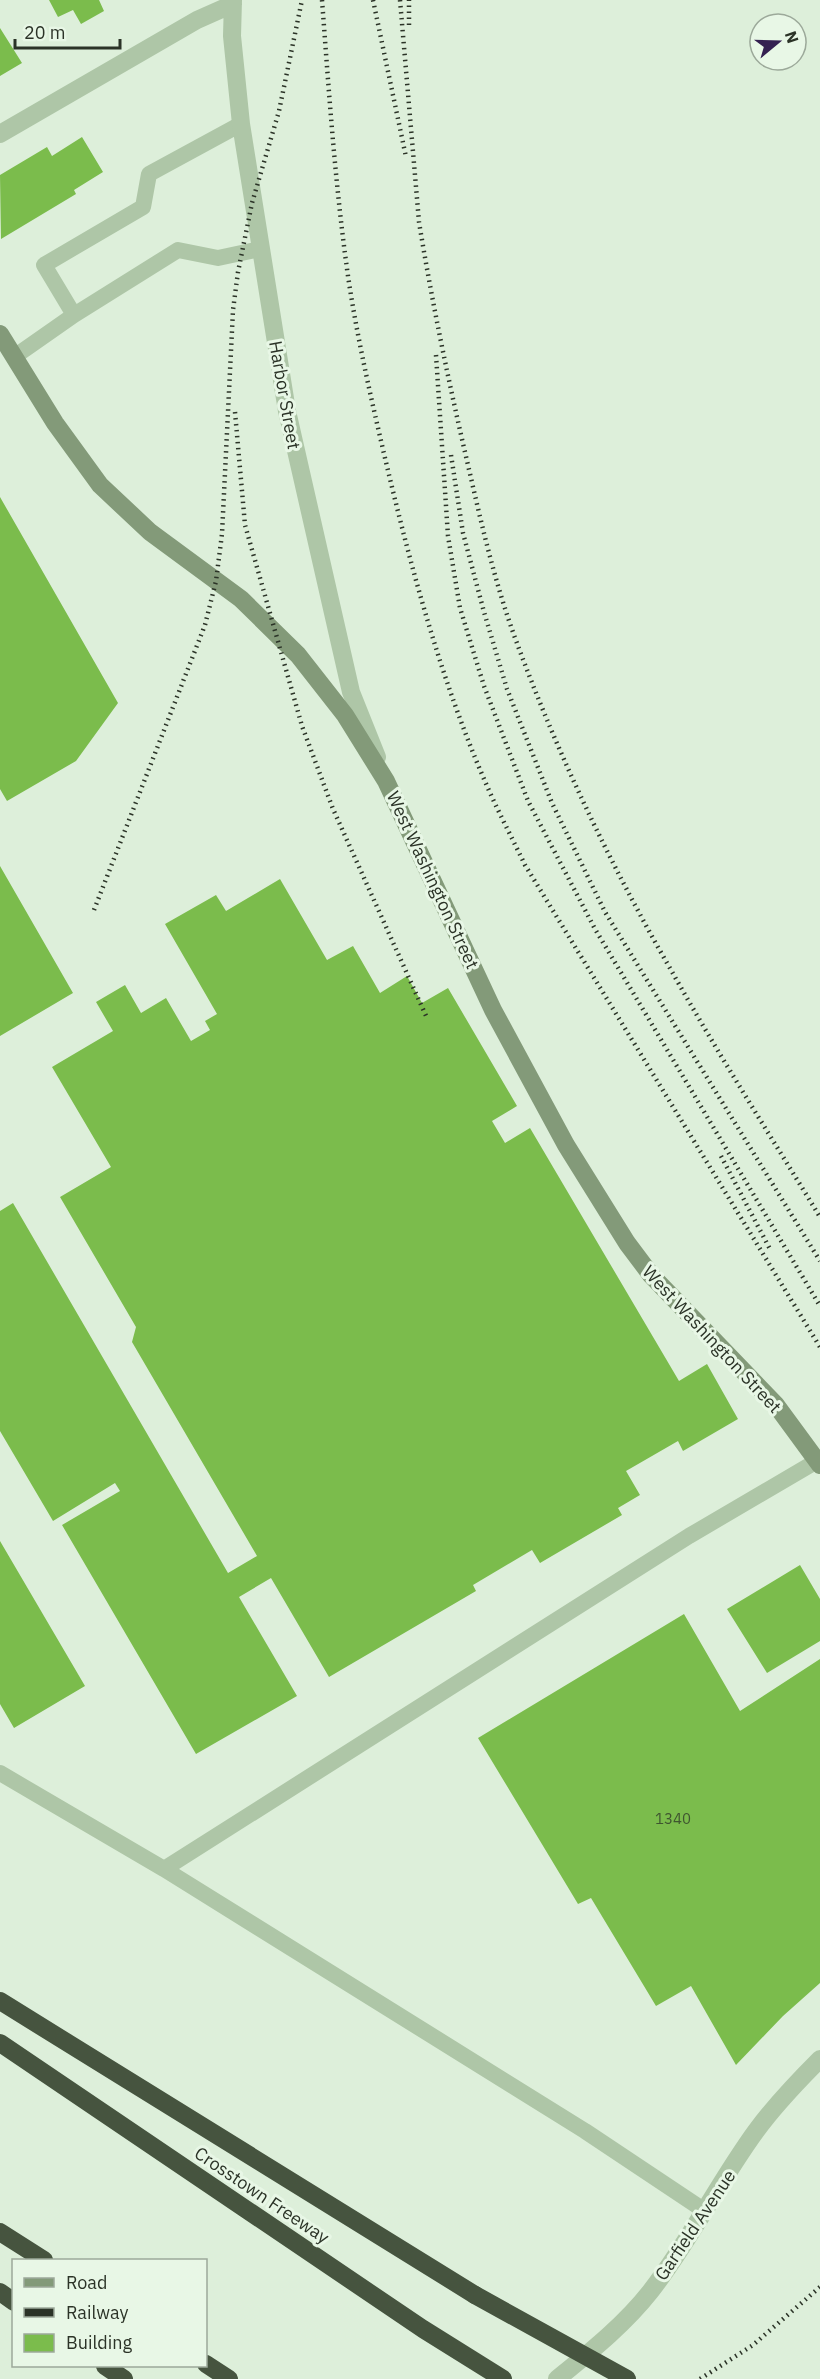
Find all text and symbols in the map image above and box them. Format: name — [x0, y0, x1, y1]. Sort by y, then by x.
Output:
scale bar — [15, 12, 120, 50]
north arrow — [748, 12, 808, 72]
text: 20 m — [24, 21, 66, 44]
text: N — [781, 28, 804, 46]
street label: Harbor Street — [264, 339, 306, 451]
street label: West Washington Street — [382, 787, 484, 973]
street label: West Washington Street — [638, 1260, 786, 1418]
house number: 1340 — [655, 1809, 691, 1828]
street label: Crosstown Freeway — [190, 2141, 334, 2249]
street label: Garfield Avenue — [650, 2165, 741, 2285]
legend — [12, 2259, 207, 2367]
text: Road — [66, 2271, 107, 2294]
text: Railway — [66, 2301, 128, 2324]
text: Building — [66, 2331, 133, 2354]

